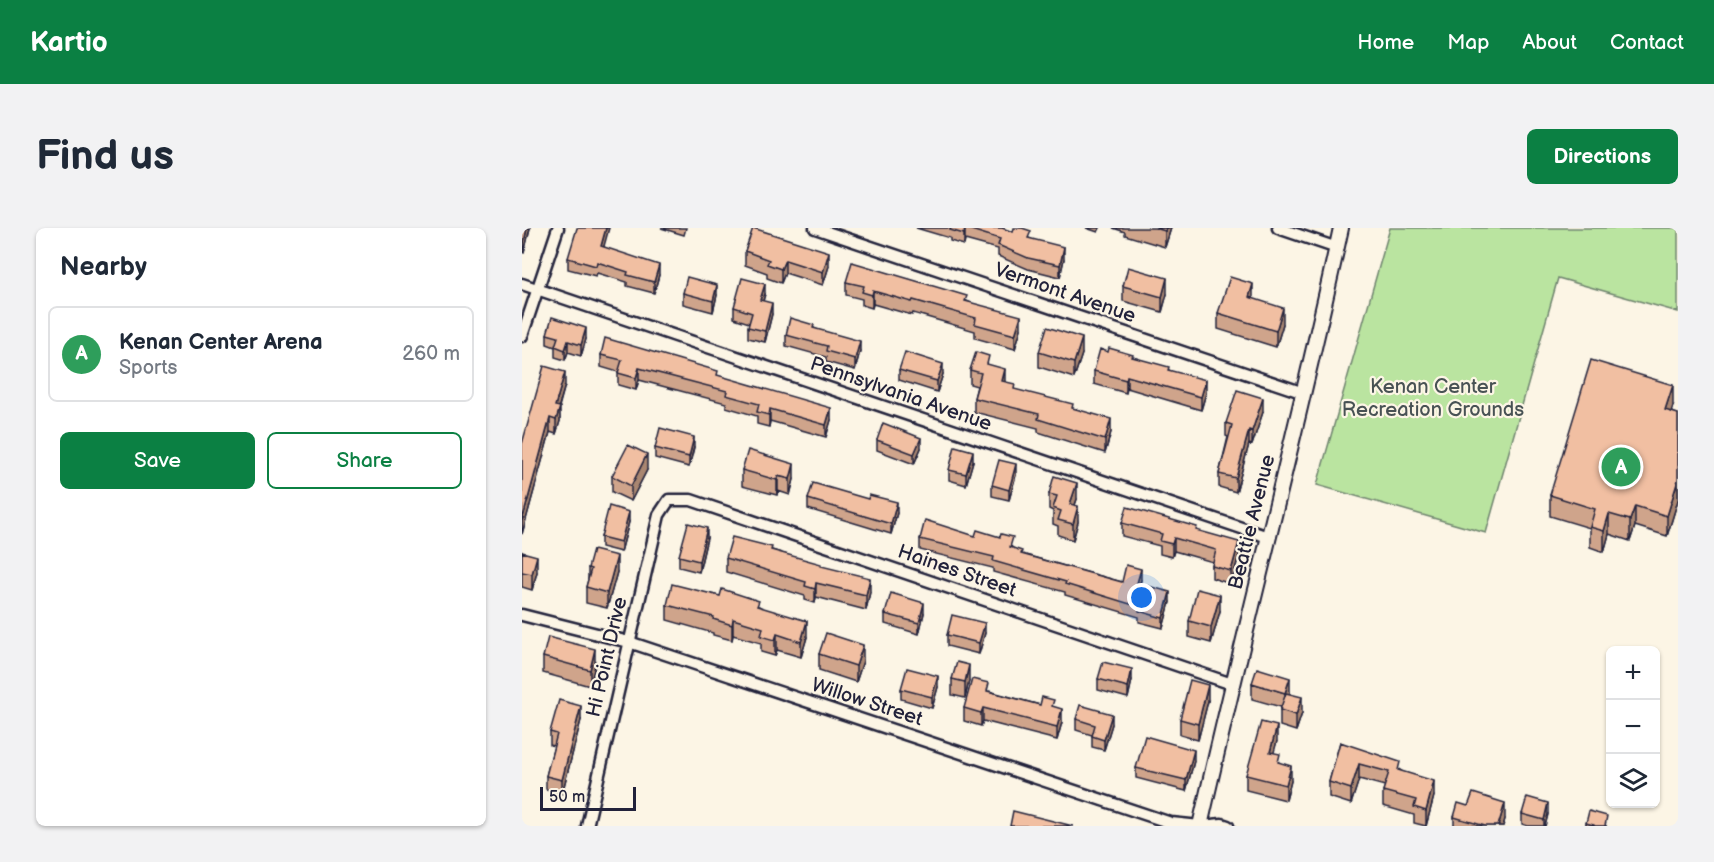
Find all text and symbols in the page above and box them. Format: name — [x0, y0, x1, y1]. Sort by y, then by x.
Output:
text: Kartio — [30, 26, 108, 59]
text: Home — [1357, 30, 1414, 55]
text: Map — [1447, 30, 1489, 55]
text: About — [1522, 30, 1577, 55]
text: Contact — [1610, 30, 1684, 55]
button: Directions — [1527, 129, 1678, 184]
text: Find us — [36, 131, 174, 182]
text: Nearby — [60, 252, 147, 283]
street label: Vermont Avenue — [991, 258, 1139, 328]
text: Kenan Center Arena — [119, 329, 323, 356]
text: A — [75, 342, 88, 366]
text: 260 m — [402, 342, 460, 366]
street label: Pennsylvania Avenue — [807, 352, 995, 436]
text: Sports — [119, 356, 177, 380]
park label: Kenan Center Recreation Grounds — [1342, 375, 1524, 422]
button: Save — [60, 432, 255, 489]
button: Share — [267, 432, 462, 489]
pin: A — [1602, 444, 1640, 490]
street label: Beattie Avenue — [1224, 452, 1280, 592]
street label: Haines Street — [895, 540, 1019, 602]
your location — [1127, 583, 1156, 612]
street label: Hi Point Drive — [582, 595, 632, 719]
map controls — [1606, 646, 1660, 808]
button: + — [1606, 646, 1660, 700]
street label: Willow Street — [808, 673, 926, 731]
button: − — [1606, 700, 1660, 754]
button: layers — [1606, 754, 1660, 808]
scale bar — [540, 784, 636, 812]
text: 50 m — [549, 788, 585, 807]

